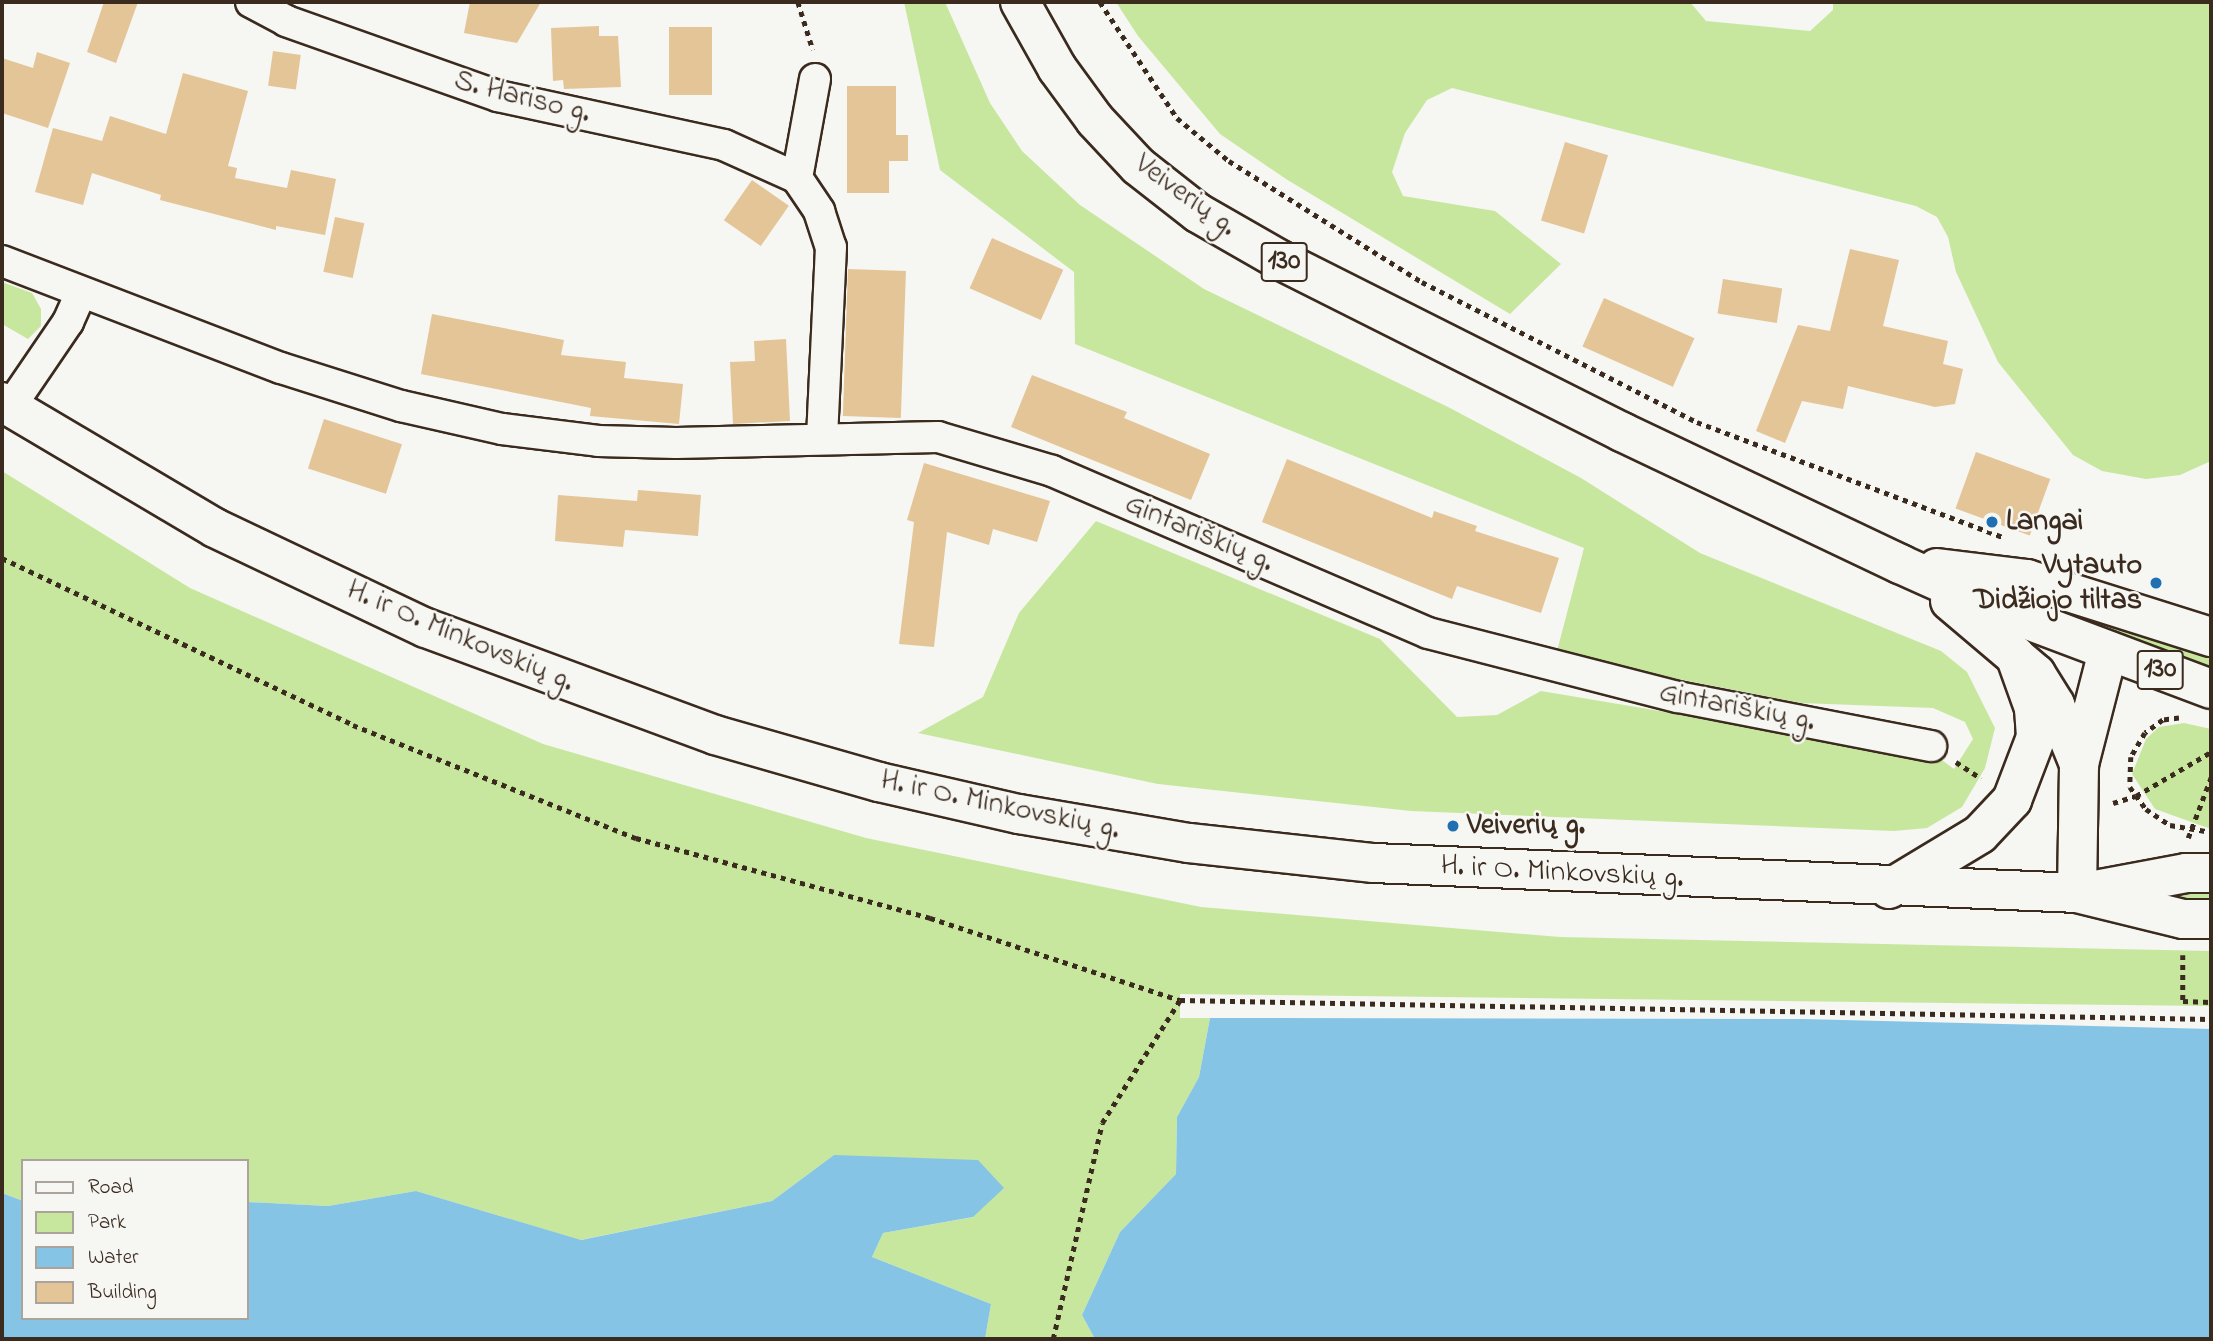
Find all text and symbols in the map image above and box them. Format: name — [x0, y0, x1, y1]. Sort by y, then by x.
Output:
street label: S. Hariso g. — [450, 64, 594, 132]
street label: Veiverių g. — [1127, 147, 1243, 245]
road number: 130 — [1260, 238, 1308, 286]
street label: Gintariškių g. — [1119, 487, 1279, 581]
place label: Langai — [2006, 504, 2083, 540]
marker: Langai — [1984, 514, 2000, 530]
place label: Vytauto Didžiojo tiltas — [1974, 548, 2142, 618]
street label: H. ir O. Minkovskių g. — [341, 573, 579, 701]
marker: Vytauto Didžiojo tiltas — [2148, 575, 2164, 591]
road number: 130 — [2136, 646, 2184, 694]
street label: Gintariškių g. — [1656, 675, 1818, 741]
street label: H. ir O. Minkovskių g. — [877, 763, 1123, 849]
place label: Veiverių g. — [1467, 808, 1585, 844]
marker: Veiverių g. — [1445, 818, 1461, 834]
street label: H. ir O. Minkovskių g. — [1440, 849, 1684, 897]
legend — [21, 1159, 248, 1320]
text: Road — [88, 1173, 134, 1203]
text: Park — [88, 1208, 126, 1238]
text: Water — [88, 1243, 139, 1273]
text: Building — [88, 1278, 157, 1308]

